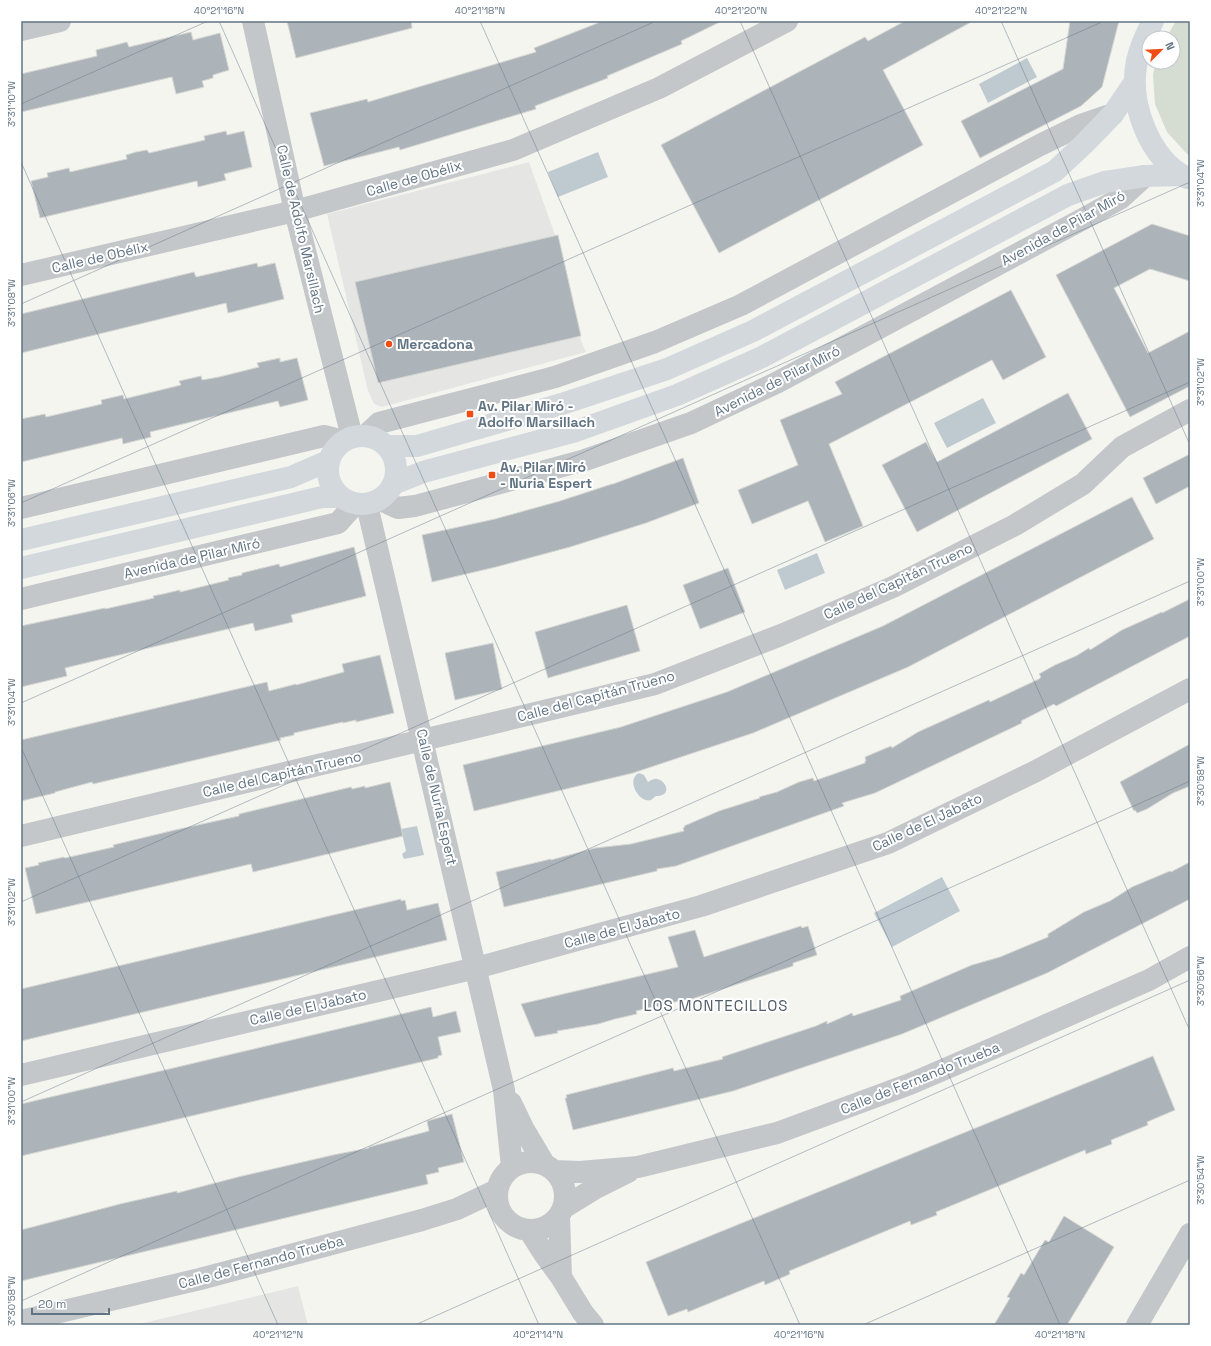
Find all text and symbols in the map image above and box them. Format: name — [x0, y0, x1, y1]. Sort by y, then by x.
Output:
text: 40°21'16"N — [194, 4, 244, 17]
text: 40°21'18"N — [455, 4, 505, 17]
text: 40°21'20"N — [715, 4, 767, 17]
text: 40°21'22"N — [975, 4, 1027, 17]
north arrow — [1141, 30, 1181, 70]
text: N — [1162, 40, 1178, 52]
text: 3°31'10"W — [5, 81, 18, 127]
street label: Calle de Adolfo Marsillach — [273, 143, 329, 315]
street label: Calle de Obélix — [364, 156, 464, 200]
text: 3°31'04"W — [1194, 159, 1207, 207]
street label: Avenida de Pilar Miró — [998, 186, 1128, 270]
street label: Calle de Obélix — [50, 237, 150, 277]
text: 3°31'08"W — [5, 279, 18, 327]
place label: Mercadona — [397, 335, 473, 353]
marker: Mercadona — [384, 339, 394, 349]
street label: Avenida de Pilar Miró — [711, 341, 843, 421]
text: 3°31'02"W — [1194, 358, 1207, 406]
place label: Av. Pilar Miró - Adolfo Marsillach — [478, 397, 595, 431]
marker: Av. Pilar Miró - Adolfo Marsillach — [465, 409, 475, 419]
place label: Av. Pilar Miró - Nuria Espert — [500, 458, 592, 492]
marker: Av. Pilar Miró - Nuria Espert — [487, 470, 497, 480]
text: 3°31'06"W — [5, 479, 18, 527]
street label: Avenida de Pilar Miró — [122, 534, 262, 582]
street label: Calle del Capitán Trueno — [821, 539, 975, 623]
text: 3°31'00"W — [1194, 558, 1207, 606]
street label: Calle del Capitán Trueno — [515, 666, 677, 726]
text: 3°31'04"W — [5, 678, 18, 726]
street label: Calle de Nuria Espert — [413, 727, 461, 867]
street label: Calle del Capitán Trueno — [201, 747, 363, 801]
text: 3°30'58"W — [1194, 756, 1207, 806]
street label: Calle de El Jabato — [869, 789, 985, 855]
text: 3°31'02"W — [5, 878, 18, 926]
street label: Calle de El Jabato — [562, 904, 682, 952]
text: 3°30'56"W — [1194, 956, 1207, 1006]
street label: Calle de El Jabato — [248, 985, 368, 1029]
district label: LOS MONTECILLOS — [644, 996, 788, 1015]
street label: Calle de Fernando Trueba — [838, 1038, 1002, 1118]
text: 3°31'00"W — [5, 1077, 18, 1125]
text: 3°30'54"W — [1194, 1155, 1207, 1205]
street label: Calle de Fernando Trueba — [176, 1231, 346, 1293]
text: 3°30'58"W — [5, 1276, 18, 1326]
scale bar — [32, 1290, 109, 1316]
text: 20 m — [38, 1296, 66, 1312]
text: 40°21'12"N — [253, 1328, 303, 1341]
text: 40°21'14"N — [513, 1328, 563, 1341]
text: 40°21'16"N — [774, 1328, 824, 1341]
text: 40°21'18"N — [1035, 1328, 1085, 1341]

